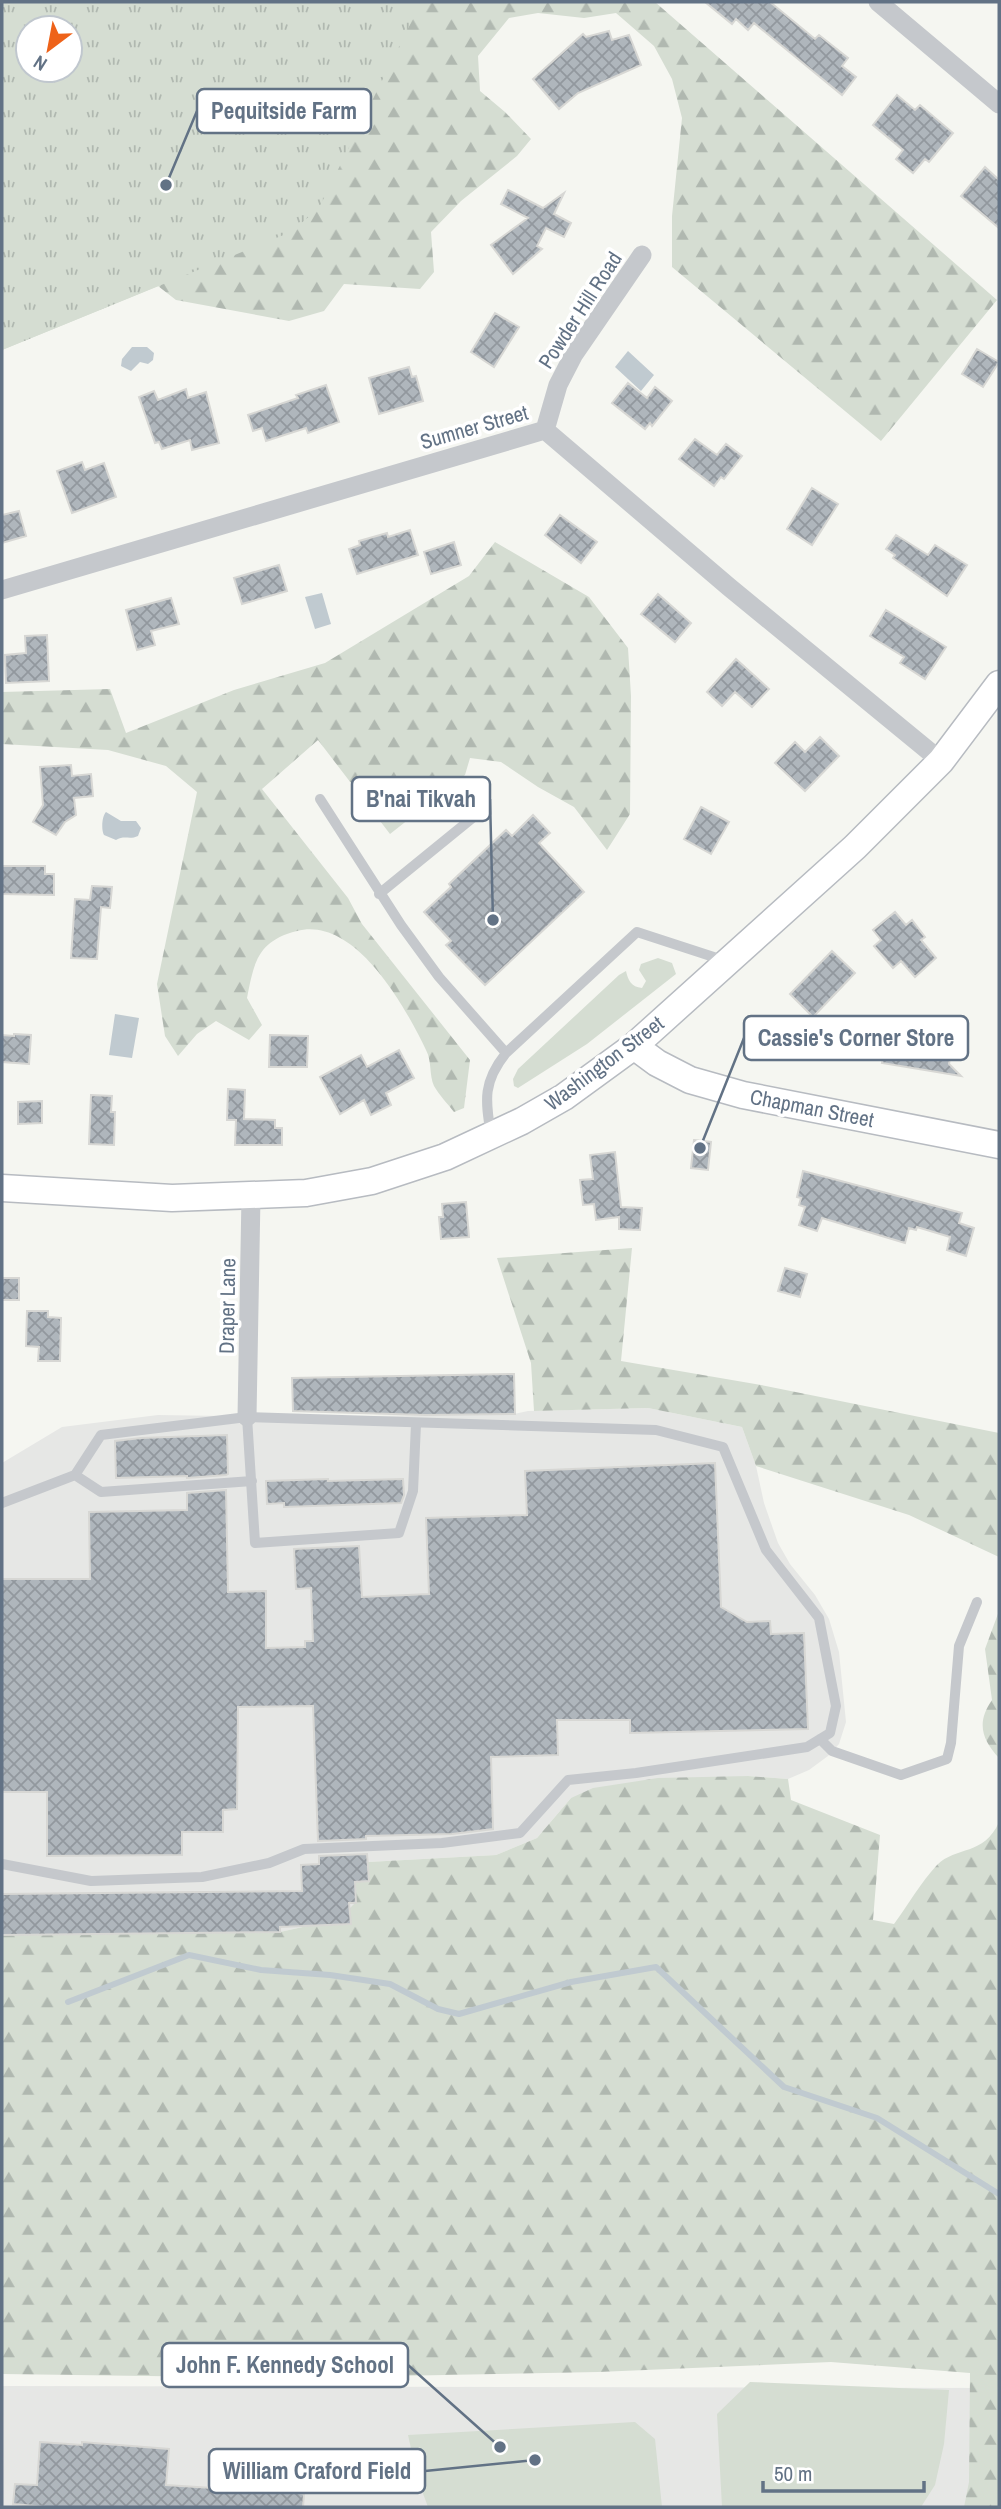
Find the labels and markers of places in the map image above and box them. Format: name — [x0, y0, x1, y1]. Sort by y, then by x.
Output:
callout: Pequitside Farm — [197, 89, 371, 133]
callout: B'nai Tikvah — [352, 777, 490, 821]
callout: Cassie's Corner Store — [744, 1016, 968, 1060]
callout: John F. Kennedy School — [162, 2343, 408, 2387]
callout: William Craford Field — [209, 2449, 425, 2493]

